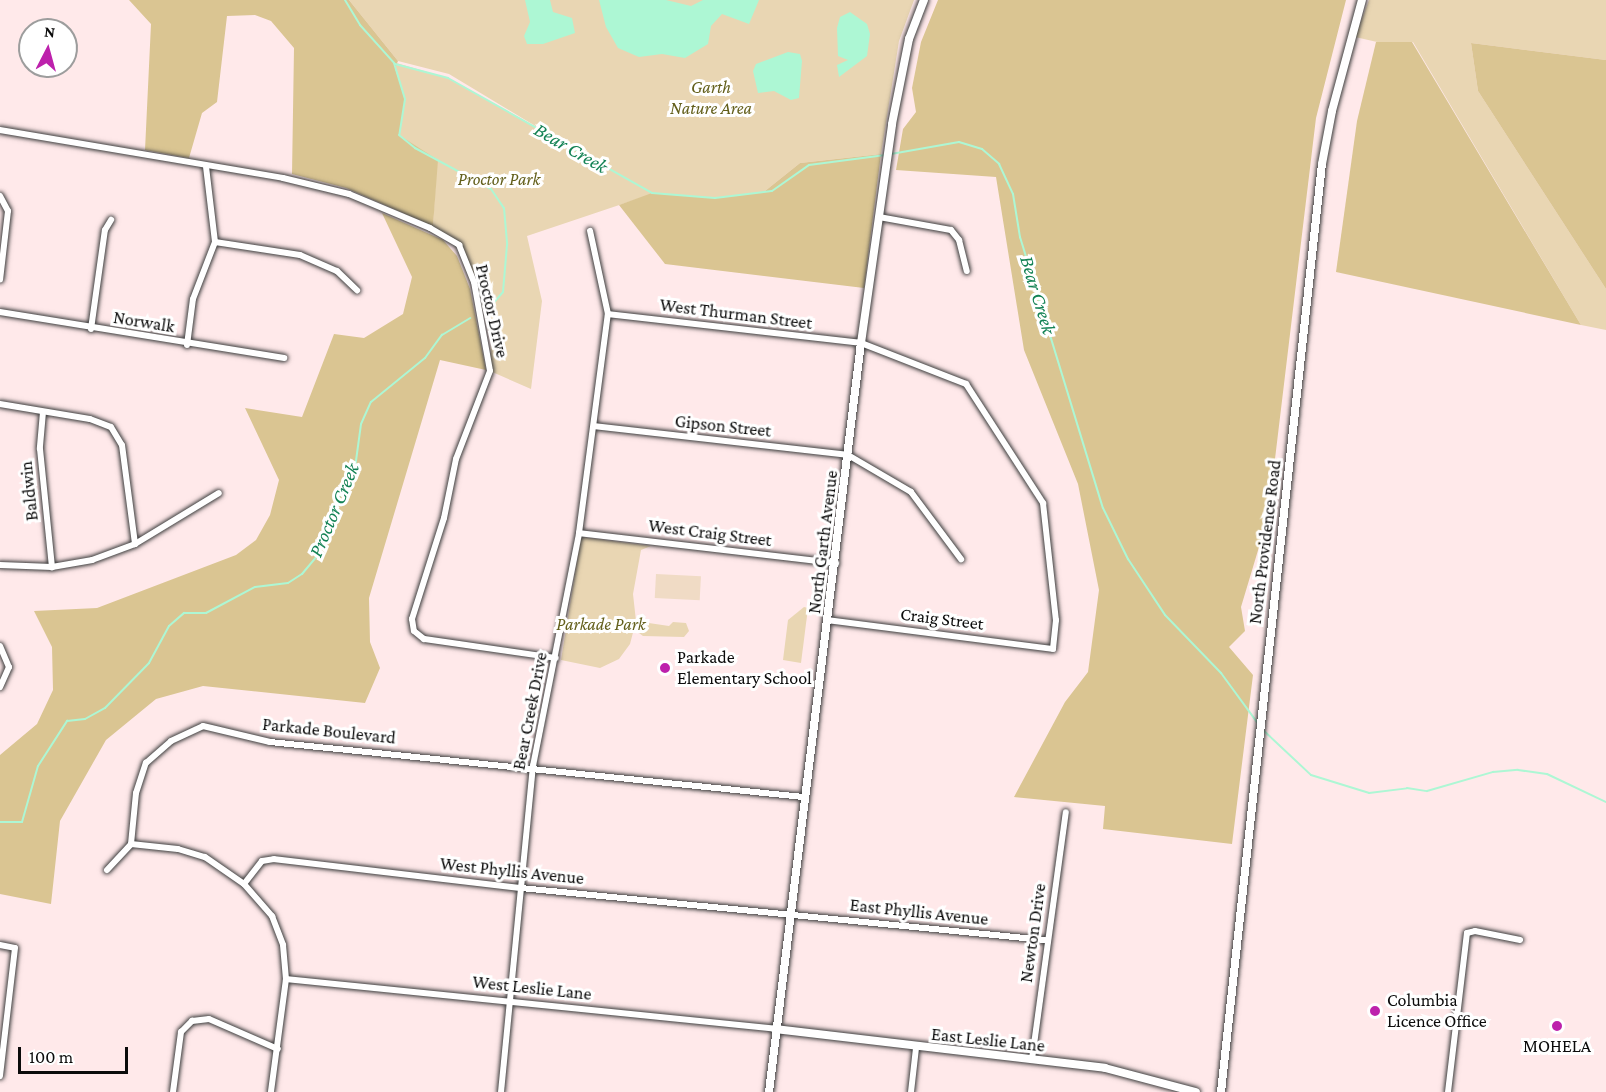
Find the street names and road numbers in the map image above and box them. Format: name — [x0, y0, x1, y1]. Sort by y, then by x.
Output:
street label: Proctor Drive — [471, 262, 513, 360]
street label: West Thurman Street — [659, 294, 813, 334]
street label: Norwalk — [112, 306, 176, 338]
street label: Gipson Street — [674, 410, 772, 442]
street label: North Providence Road — [1244, 459, 1286, 625]
street label: Baldwin — [15, 460, 43, 522]
street label: North Garth Avenue — [803, 469, 843, 615]
street label: West Craig Street — [647, 515, 773, 551]
street label: Craig Street — [899, 603, 985, 635]
street label: Bear Creek Drive — [508, 650, 552, 772]
street label: Parkade Boulevard — [261, 713, 397, 749]
street label: West Phyllis Avenue — [439, 853, 585, 889]
street label: Newton Drive — [1015, 882, 1051, 984]
street label: East Phyllis Avenue — [849, 894, 989, 930]
street label: West Leslie Lane — [471, 971, 593, 1005]
street label: East Leslie Lane — [930, 1023, 1046, 1057]

